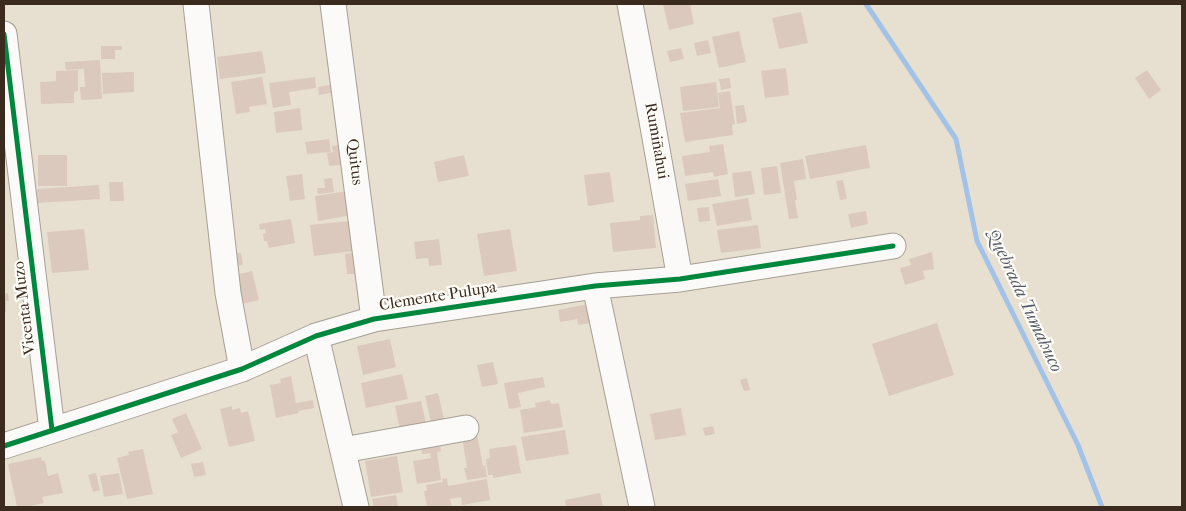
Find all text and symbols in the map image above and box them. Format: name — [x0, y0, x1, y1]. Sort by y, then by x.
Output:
street label: Rumiñahui — [640, 101, 672, 181]
street label: Quitus — [342, 138, 366, 186]
water label: Quebrada Tumahuco — [981, 226, 1067, 376]
street label: Vicenta Muzo — [10, 260, 40, 356]
street label: Clemente Pulupa — [378, 278, 498, 316]

